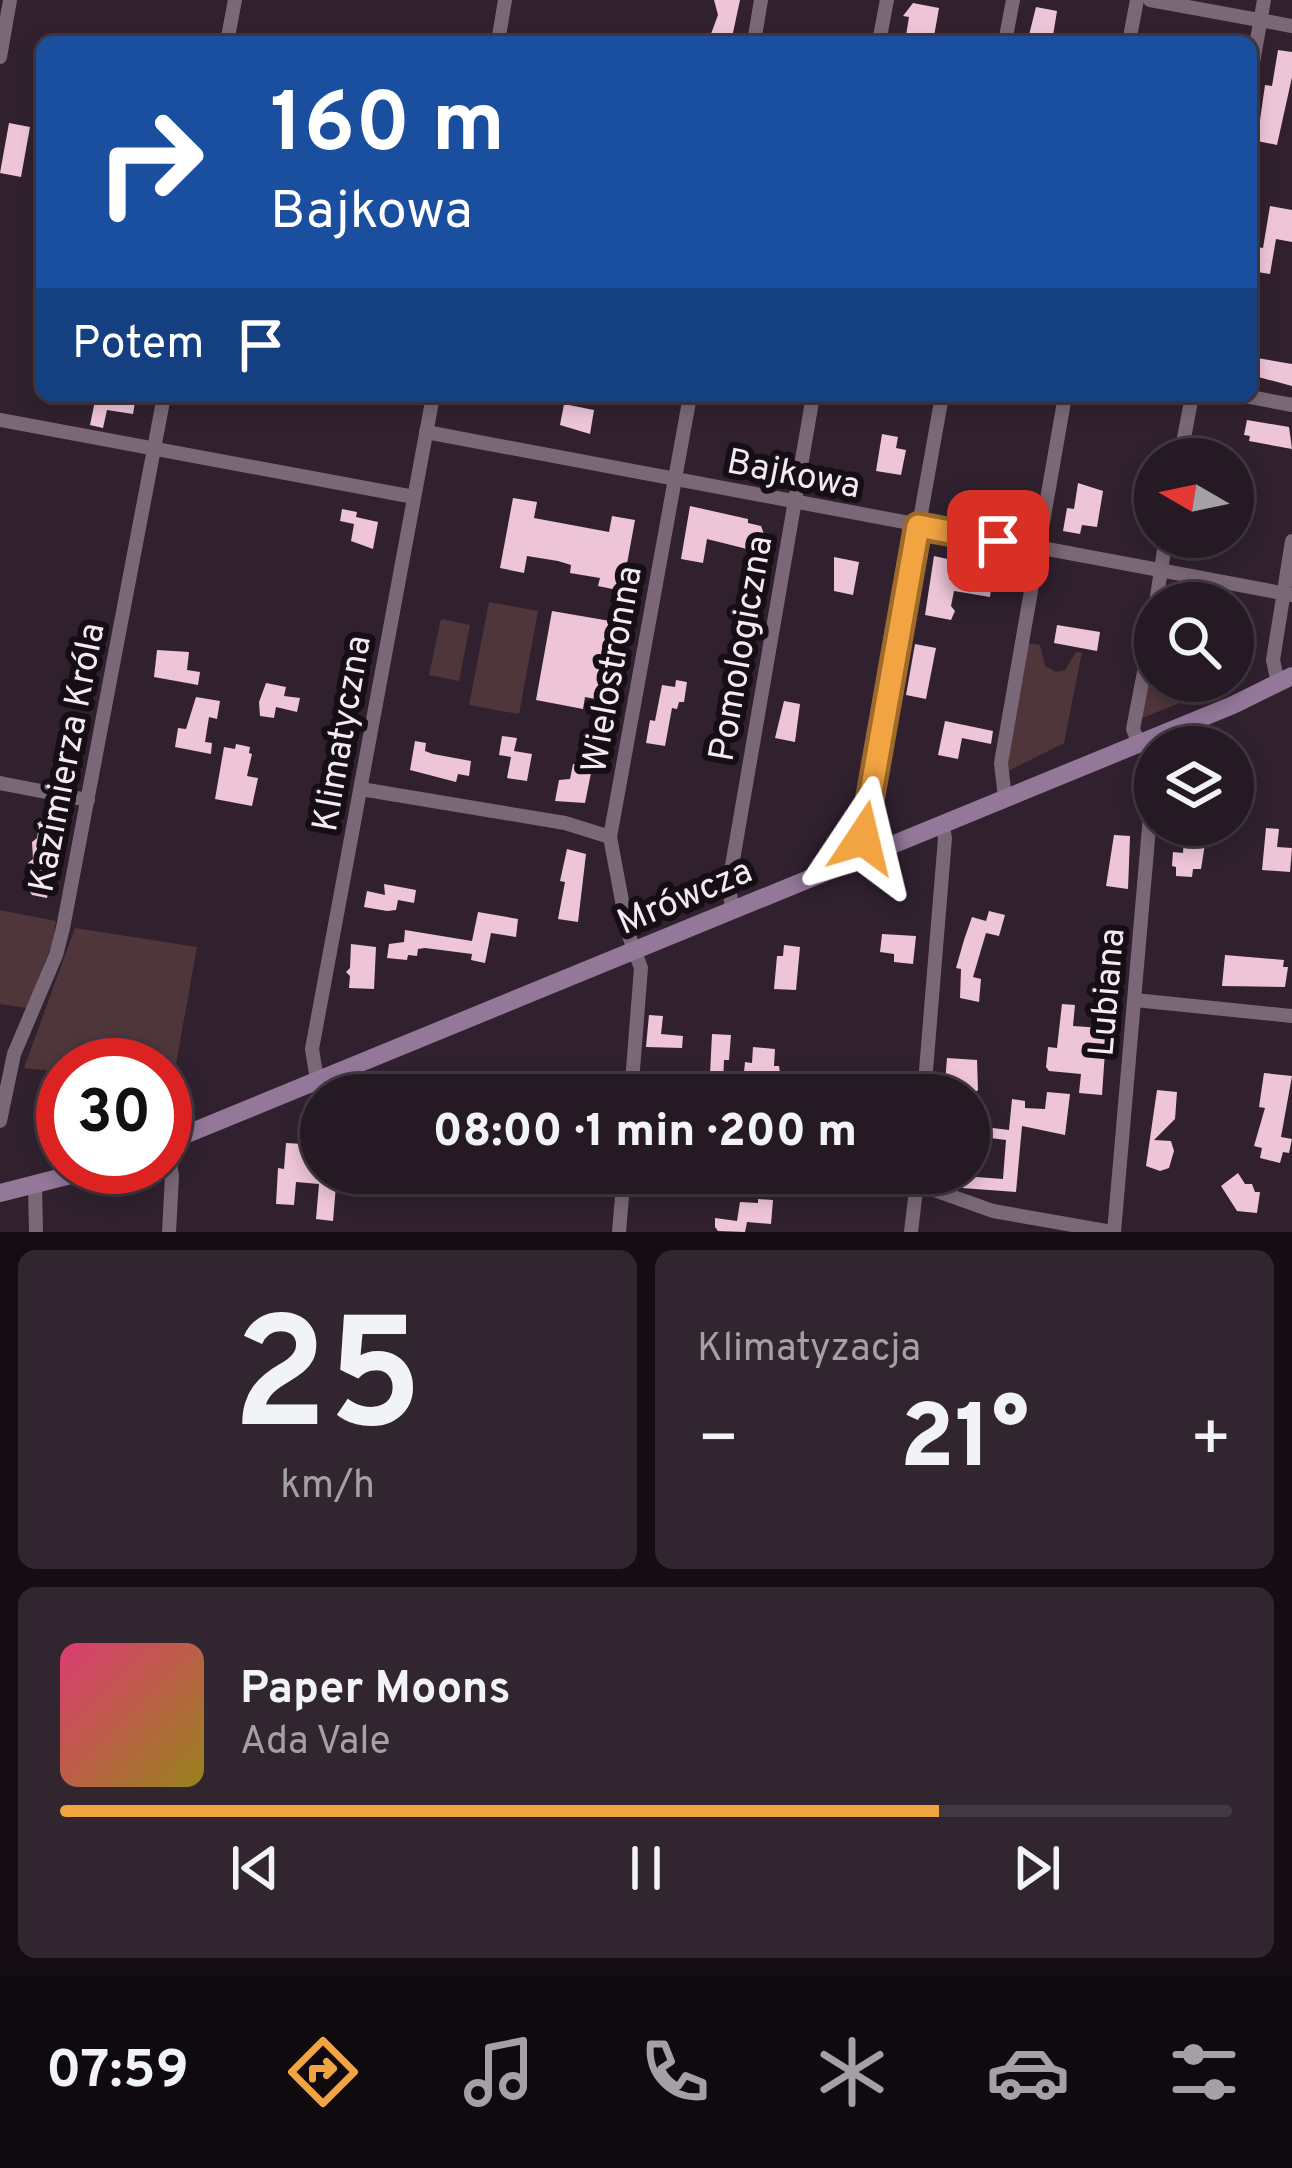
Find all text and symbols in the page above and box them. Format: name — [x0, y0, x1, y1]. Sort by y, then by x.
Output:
text: 160 m — [270, 75, 505, 181]
icon: right — [72, 84, 228, 240]
text: Bajkowa — [270, 179, 473, 248]
icon: arrive — [228, 312, 294, 378]
text: Potem — [72, 317, 204, 374]
north arrow — [1134, 438, 1254, 558]
map controls — [1134, 438, 1254, 846]
street label: Bajkowa — [722, 440, 864, 511]
pin — [947, 490, 1049, 592]
icon: arrive — [965, 508, 1031, 574]
street label: Pomologiczna — [700, 532, 785, 765]
street label: Wielostronna — [573, 562, 655, 777]
button: search — [1134, 582, 1254, 702]
street label: Kazimierza Króla — [20, 619, 118, 896]
street label: Klimatyczna — [304, 632, 384, 835]
button: layers — [1134, 726, 1254, 846]
position arrow — [800, 775, 926, 901]
street label: Mrówcza — [611, 850, 760, 948]
street label: Lubiana — [1080, 926, 1137, 1058]
speed limit sign: 30 — [36, 1038, 192, 1194]
text: 08:00 · 1 min · 200 m — [433, 1105, 857, 1162]
text: 25 — [232, 1286, 423, 1484]
text: Klimatyzacja — [697, 1326, 921, 1375]
text: 21° — [900, 1386, 1029, 1499]
text: − — [697, 1401, 740, 1484]
text: + — [1189, 1401, 1232, 1484]
text: km/h — [280, 1463, 375, 1512]
text: Paper Moons — [240, 1662, 511, 1719]
text: Ada Vale — [240, 1719, 391, 1768]
icon: previous — [222, 1835, 288, 1901]
icon: pause — [613, 1835, 679, 1901]
icon: next — [1004, 1835, 1070, 1901]
icon: directions — [281, 2030, 365, 2114]
icon: music — [457, 2030, 541, 2114]
icon: phone — [633, 2030, 717, 2114]
icon: climate — [810, 2030, 894, 2114]
icon: car — [986, 2030, 1070, 2114]
icon: filters — [1162, 2030, 1246, 2114]
text: 07:59 — [46, 2038, 189, 2107]

